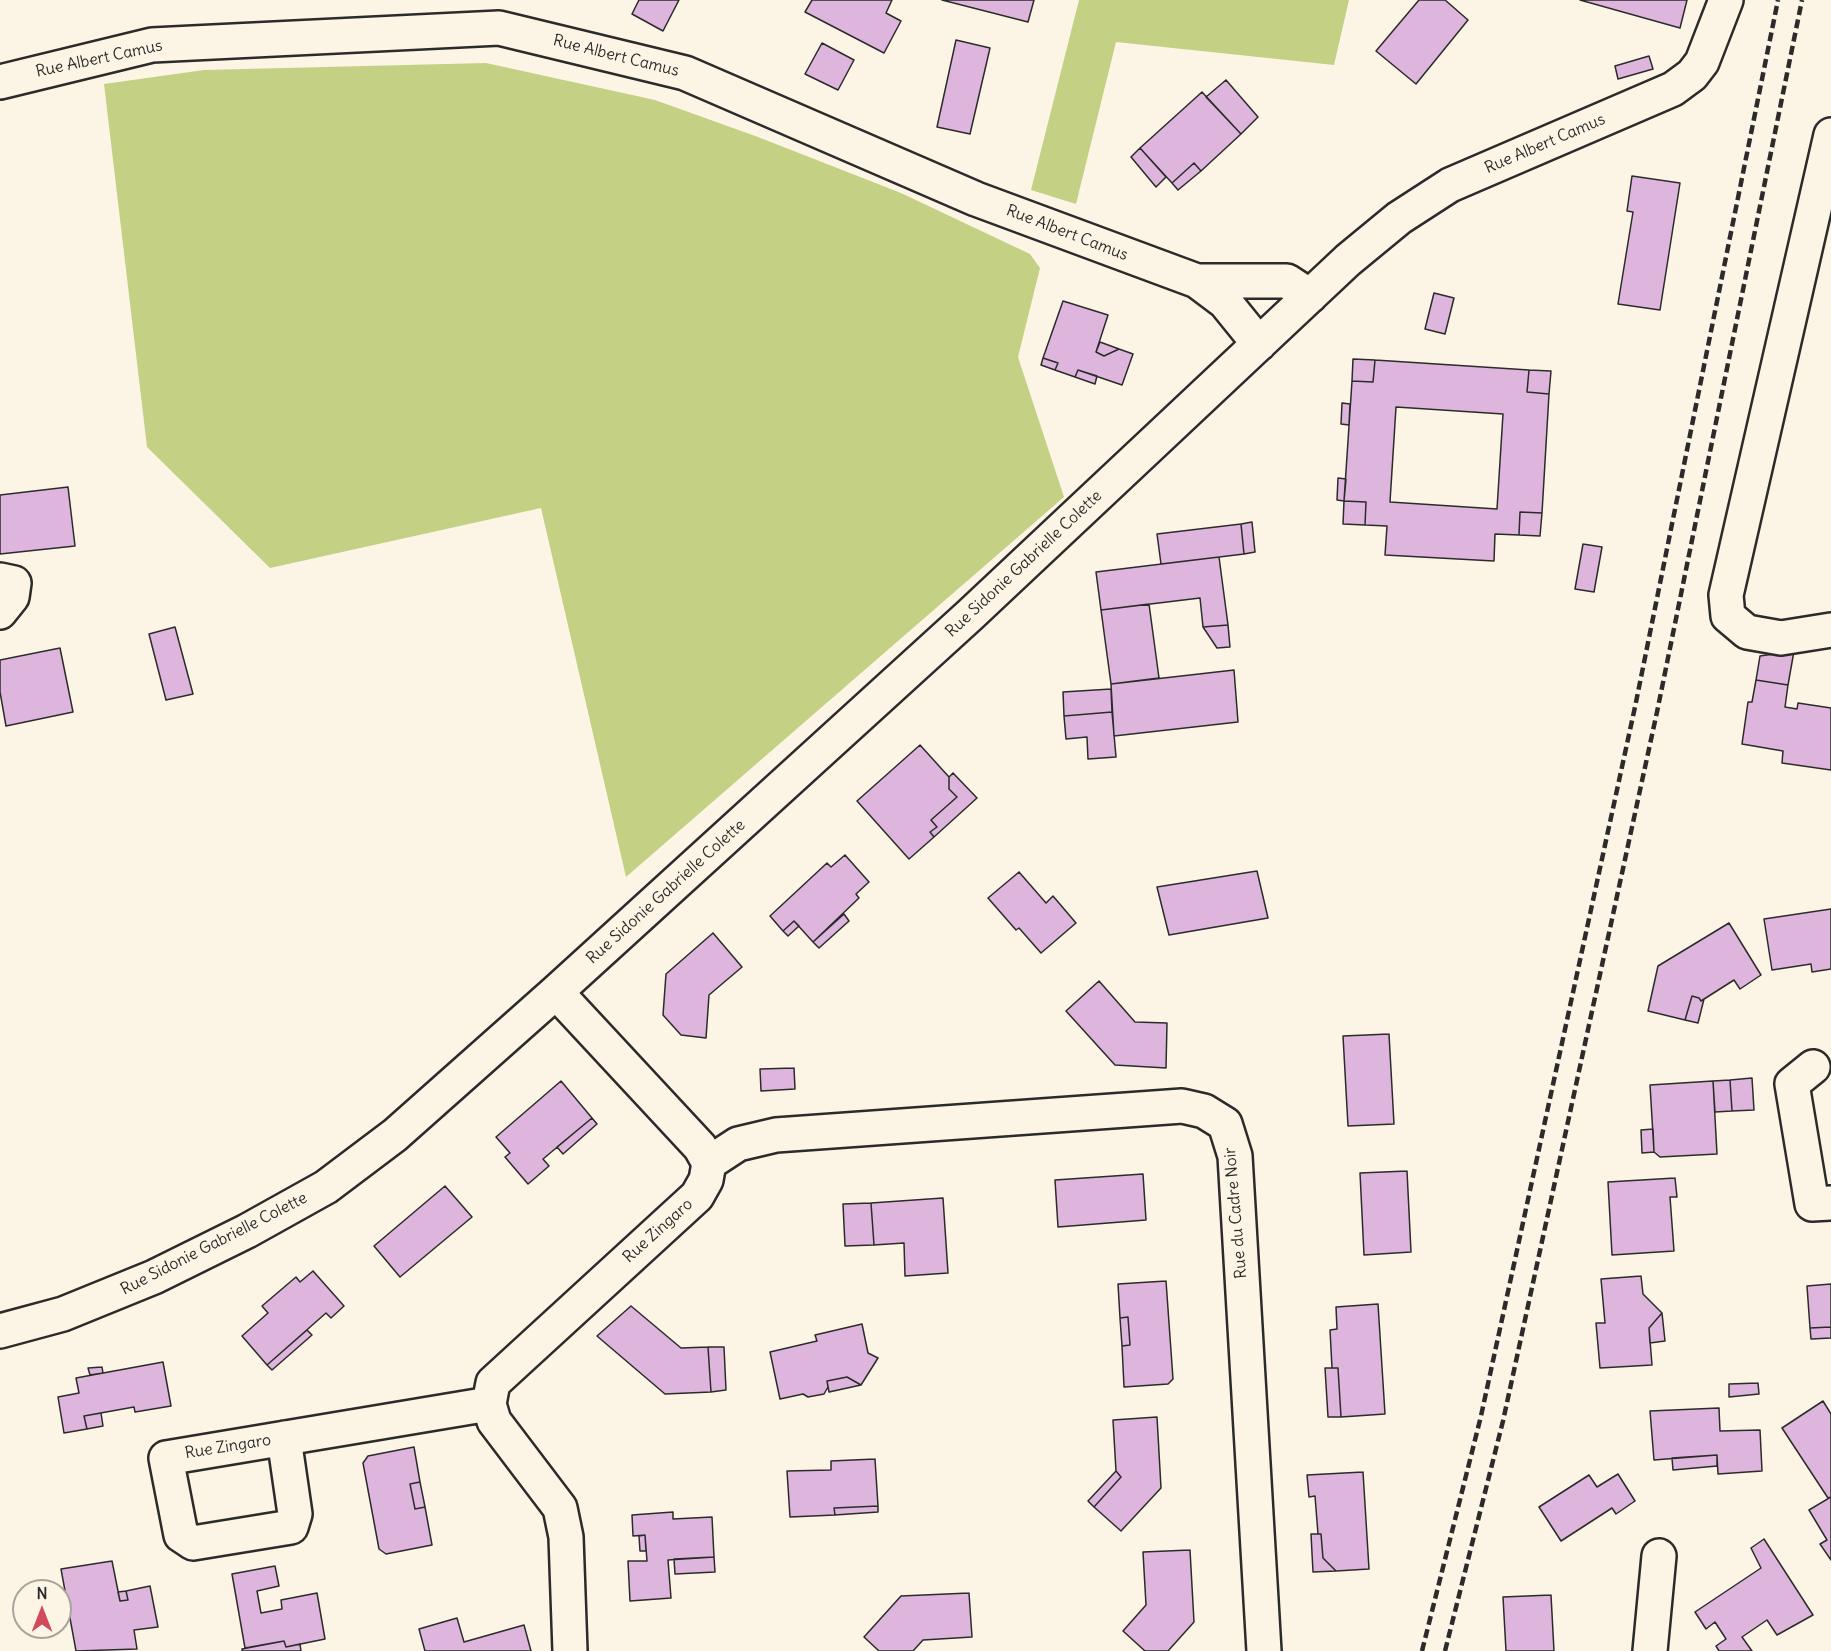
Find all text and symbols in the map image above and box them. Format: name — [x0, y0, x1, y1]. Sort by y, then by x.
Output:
street label: Rue Albert Camus — [551, 31, 681, 81]
street label: Rue Albert Camus — [34, 36, 164, 82]
street label: Rue Albert Camus — [1482, 110, 1608, 178]
street label: Rue Albert Camus — [1003, 201, 1131, 265]
street label: Rue Sidonie Gabrielle Colette — [942, 487, 1106, 641]
street label: Rue Sidonie Gabrielle Colette — [583, 816, 749, 968]
street label: Rue du Cadre Noir — [1221, 1147, 1251, 1279]
street label: Rue Sidonie Gabrielle Colette — [118, 1189, 310, 1299]
street label: Rue Zingaro — [619, 1195, 697, 1267]
street label: Rue Zingaro — [183, 1431, 273, 1463]
north arrow — [12, 1579, 72, 1639]
text: N — [36, 1583, 48, 1603]

